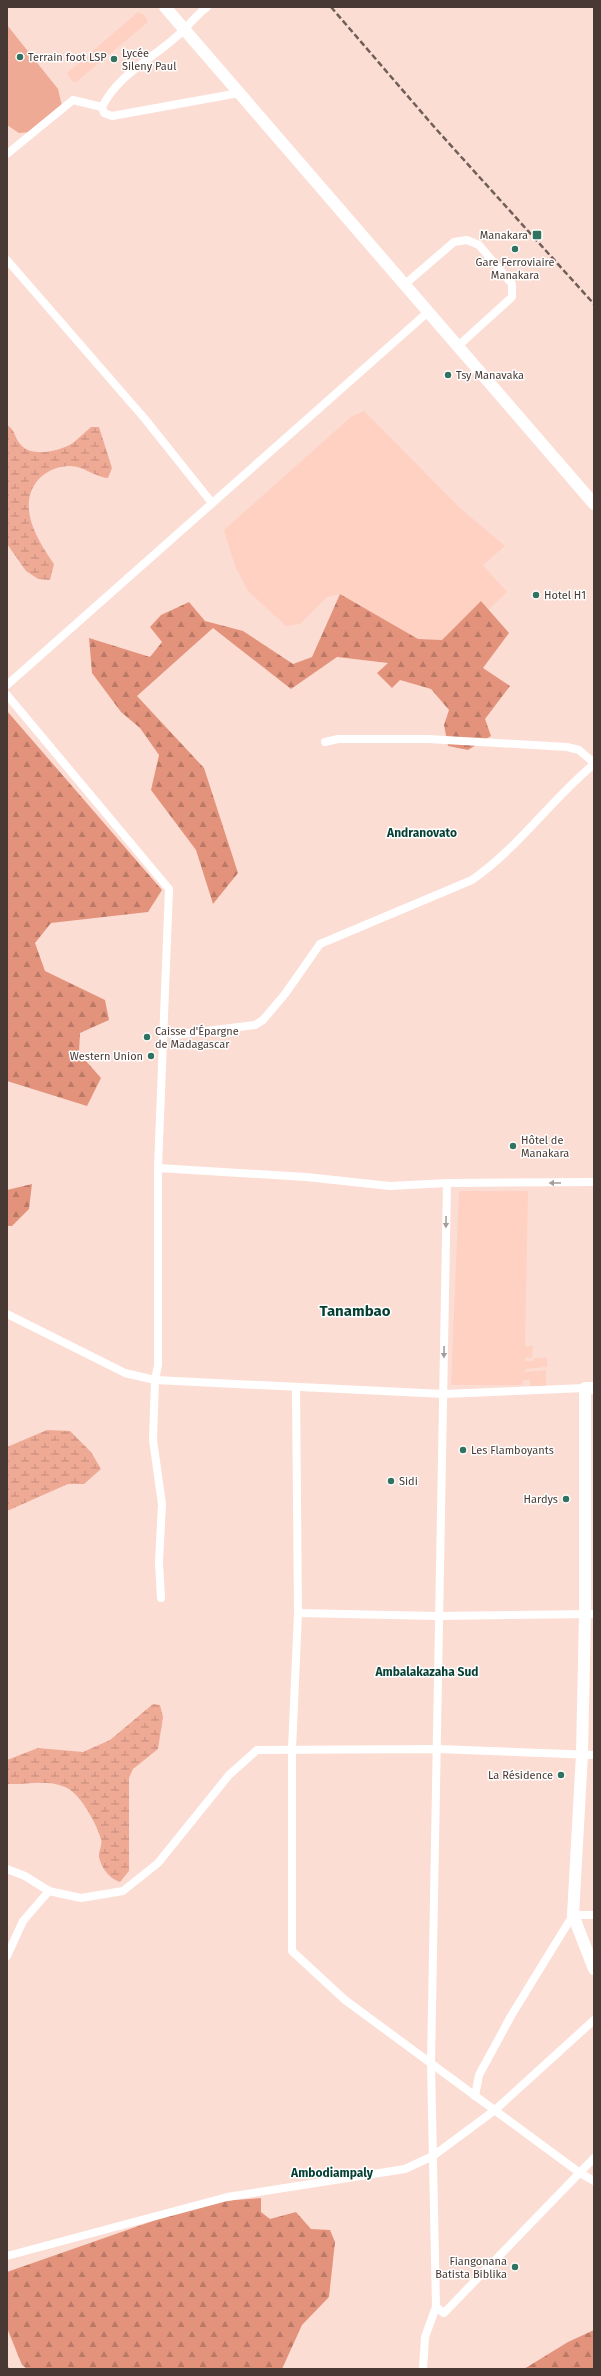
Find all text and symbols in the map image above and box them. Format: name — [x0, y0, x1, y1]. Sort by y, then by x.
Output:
place label: Lycée Sileny Paul — [122, 47, 176, 73]
place label: Terrain foot LSP — [28, 51, 107, 64]
marker: Terrain foot LSP — [15, 52, 25, 62]
marker: Lycée Sileny Paul — [109, 54, 119, 64]
place label: Manakara — [480, 229, 528, 242]
marker: Manakara — [531, 229, 543, 241]
marker: Gare Ferroviaire Manakara — [510, 244, 520, 254]
place label: Gare Ferroviaire Manakara — [476, 256, 554, 282]
place label: Tsy Manavaka — [456, 369, 524, 382]
marker: Tsy Manavaka — [443, 370, 453, 380]
place label: Hotel H1 — [544, 589, 586, 602]
marker: Hotel H1 — [531, 590, 541, 600]
district label: Andranovato — [386, 826, 457, 840]
place label: Caisse d'Épargne de Madagascar — [155, 1024, 239, 1051]
marker: Caisse d'Épargne de Madagascar — [142, 1032, 152, 1042]
place label: Western Union — [70, 1050, 143, 1063]
marker: Western Union — [146, 1051, 156, 1061]
place label: Hôtel de Manakara — [521, 1134, 569, 1160]
marker: Hôtel de Manakara — [508, 1141, 518, 1151]
one-way arrow — [548, 1180, 561, 1186]
one-way arrow — [443, 1216, 449, 1229]
district label: Tanambao — [320, 1302, 391, 1320]
one-way arrow — [441, 1346, 447, 1359]
place label: Les Flamboyants — [471, 1444, 554, 1457]
marker: Les Flamboyants — [458, 1445, 468, 1455]
place label: Sidi — [399, 1475, 418, 1488]
marker: Sidi — [386, 1476, 396, 1486]
place label: Hardys — [524, 1493, 558, 1506]
marker: Hardys — [561, 1494, 571, 1504]
district label: Ambalakazaha Sud — [375, 1665, 479, 1679]
place label: La Résidence — [488, 1769, 553, 1782]
marker: La Résidence — [556, 1770, 566, 1780]
district label: Ambodiampaly — [290, 2166, 374, 2180]
place label: Fiangonana Batista Biblika — [435, 2255, 507, 2281]
marker: Fiangonana Batista Biblika — [510, 2262, 520, 2272]

